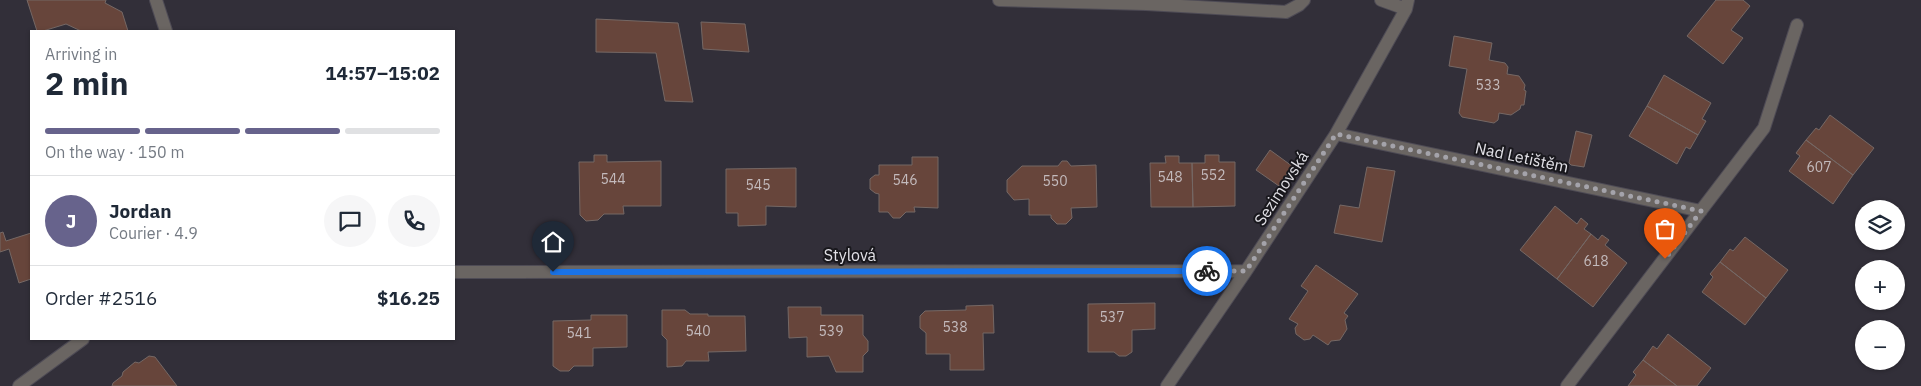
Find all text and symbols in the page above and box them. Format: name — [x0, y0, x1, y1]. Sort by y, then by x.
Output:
text: Arriving in — [45, 44, 117, 64]
text: 14:57–15:02 — [325, 61, 440, 85]
text: 2 min — [45, 62, 129, 104]
house number: 533 — [1475, 76, 1501, 94]
street label: Nad Letištěm — [1473, 137, 1571, 177]
text: On the way · 150 m — [45, 142, 184, 162]
street label: Sezimovská — [1250, 147, 1313, 229]
house number: 607 — [1806, 158, 1832, 176]
house number: 552 — [1200, 166, 1226, 184]
house number: 548 — [1157, 168, 1183, 186]
house number: 544 — [600, 170, 626, 188]
house number: 546 — [892, 171, 918, 189]
house number: 550 — [1042, 172, 1068, 190]
house number: 545 — [745, 176, 771, 194]
button: chat — [324, 195, 376, 247]
button: phone — [388, 195, 440, 247]
text: Jordan — [109, 199, 172, 223]
map controls — [1855, 200, 1905, 370]
button: layers — [1855, 200, 1905, 250]
pin — [1644, 208, 1686, 259]
text: J — [66, 209, 76, 233]
icon: bag — [1651, 215, 1679, 243]
pin — [532, 221, 574, 272]
text: Courier · 4.9 — [109, 223, 198, 243]
icon: home — [539, 228, 567, 256]
street label: Stylová — [824, 245, 877, 265]
courier — [1182, 246, 1232, 296]
house number: 618 — [1583, 252, 1609, 270]
icon: bike — [1193, 257, 1221, 285]
button: + — [1855, 260, 1905, 310]
text: Order #2516 — [45, 286, 157, 310]
text: $16.25 — [377, 286, 440, 310]
house number: 537 — [1099, 308, 1125, 326]
house number: 538 — [942, 318, 968, 336]
button: − — [1855, 320, 1905, 370]
house number: 540 — [685, 322, 711, 340]
house number: 539 — [818, 322, 844, 340]
house number: 541 — [566, 324, 592, 342]

